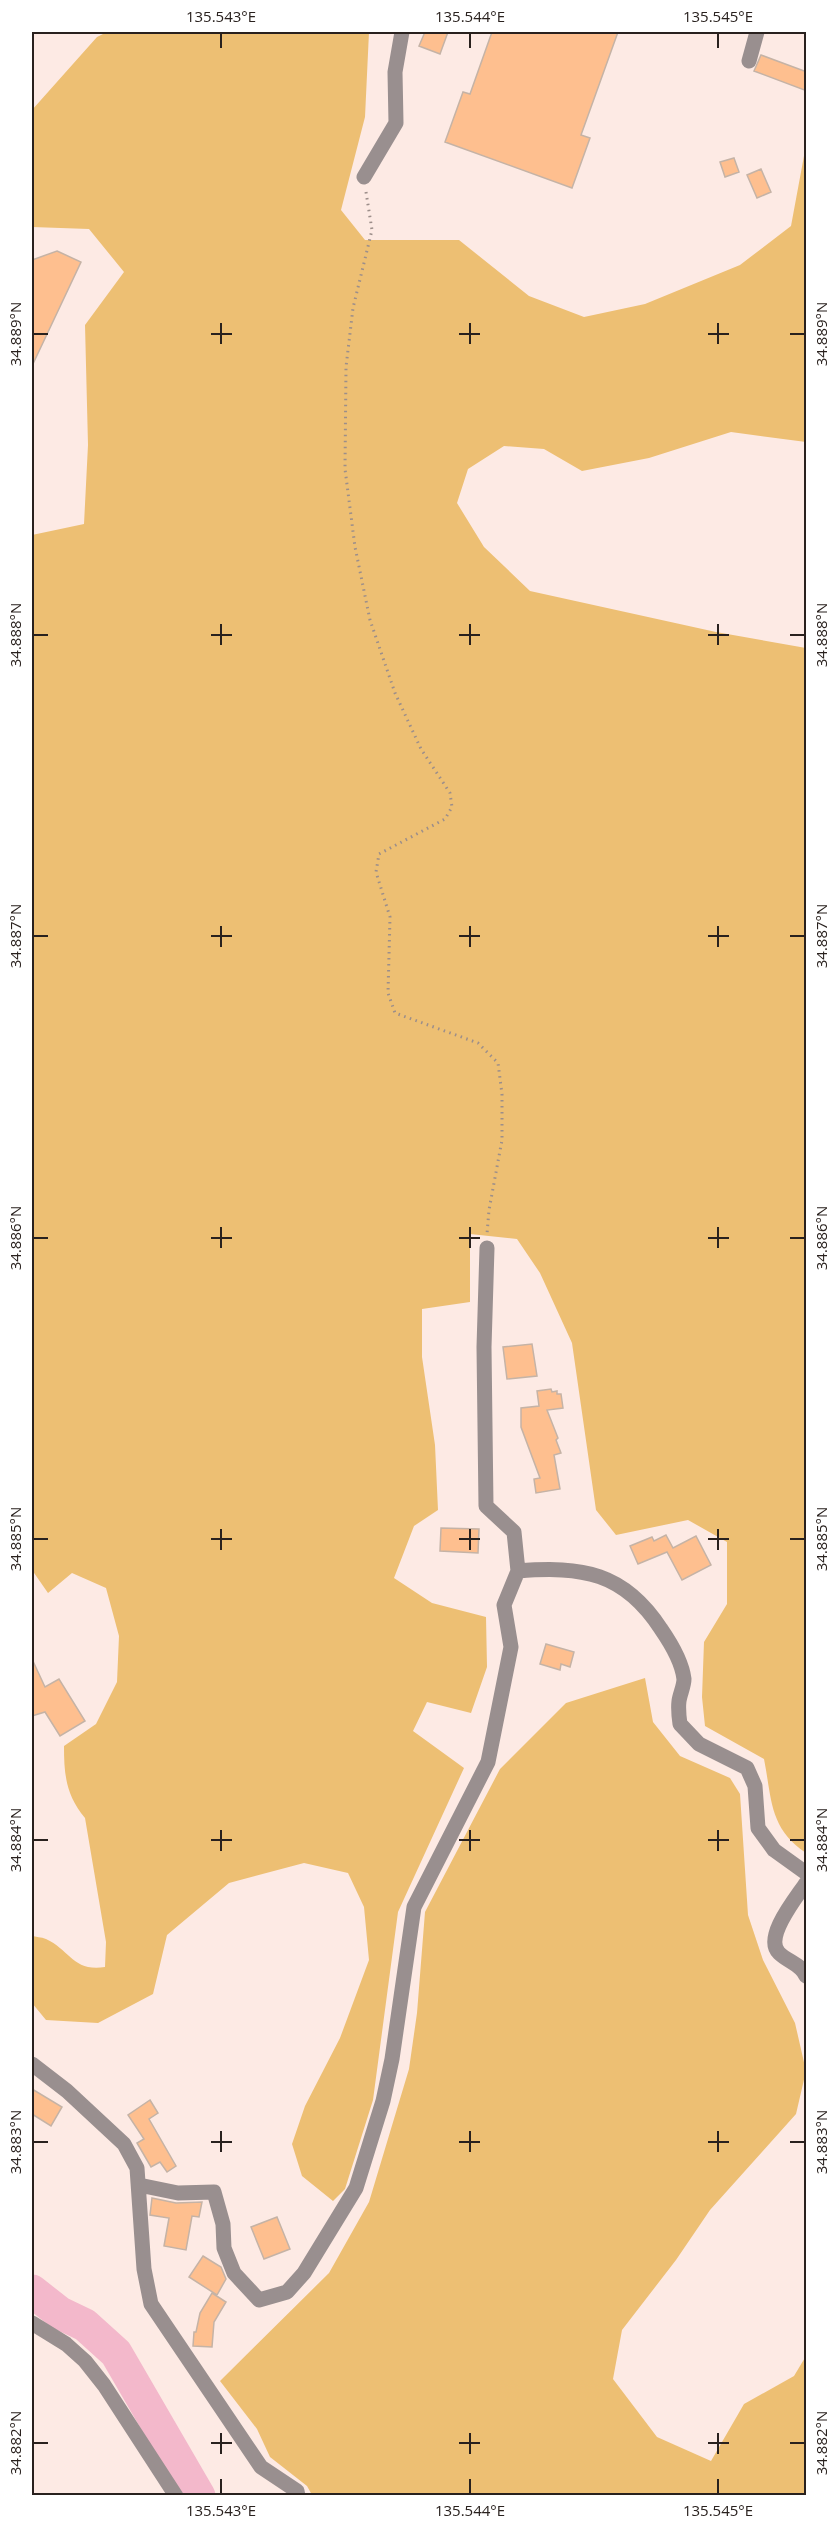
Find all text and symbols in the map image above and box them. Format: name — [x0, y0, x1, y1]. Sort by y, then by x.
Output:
text: 135.543°E — [186, 6, 256, 26]
text: 135.544°E — [435, 6, 505, 26]
text: 135.545°E — [683, 6, 753, 26]
text: 34.889°N — [5, 302, 25, 366]
text: 34.889°N — [811, 302, 831, 366]
text: 34.888°N — [5, 603, 25, 667]
text: 34.888°N — [811, 603, 831, 667]
text: 34.887°N — [5, 904, 25, 968]
text: 34.887°N — [811, 904, 831, 968]
text: 34.886°N — [5, 1206, 25, 1270]
text: 34.886°N — [811, 1206, 831, 1270]
text: 34.885°N — [5, 1507, 25, 1571]
text: 34.885°N — [811, 1507, 831, 1571]
text: 34.884°N — [5, 1808, 25, 1872]
text: 34.884°N — [811, 1808, 831, 1872]
text: 34.883°N — [5, 2110, 25, 2174]
text: 34.883°N — [811, 2110, 831, 2174]
text: 34.882°N — [5, 2411, 25, 2475]
text: 34.882°N — [811, 2411, 831, 2475]
text: 135.543°E — [186, 2500, 256, 2520]
text: 135.544°E — [435, 2500, 505, 2520]
text: 135.545°E — [683, 2500, 753, 2520]

